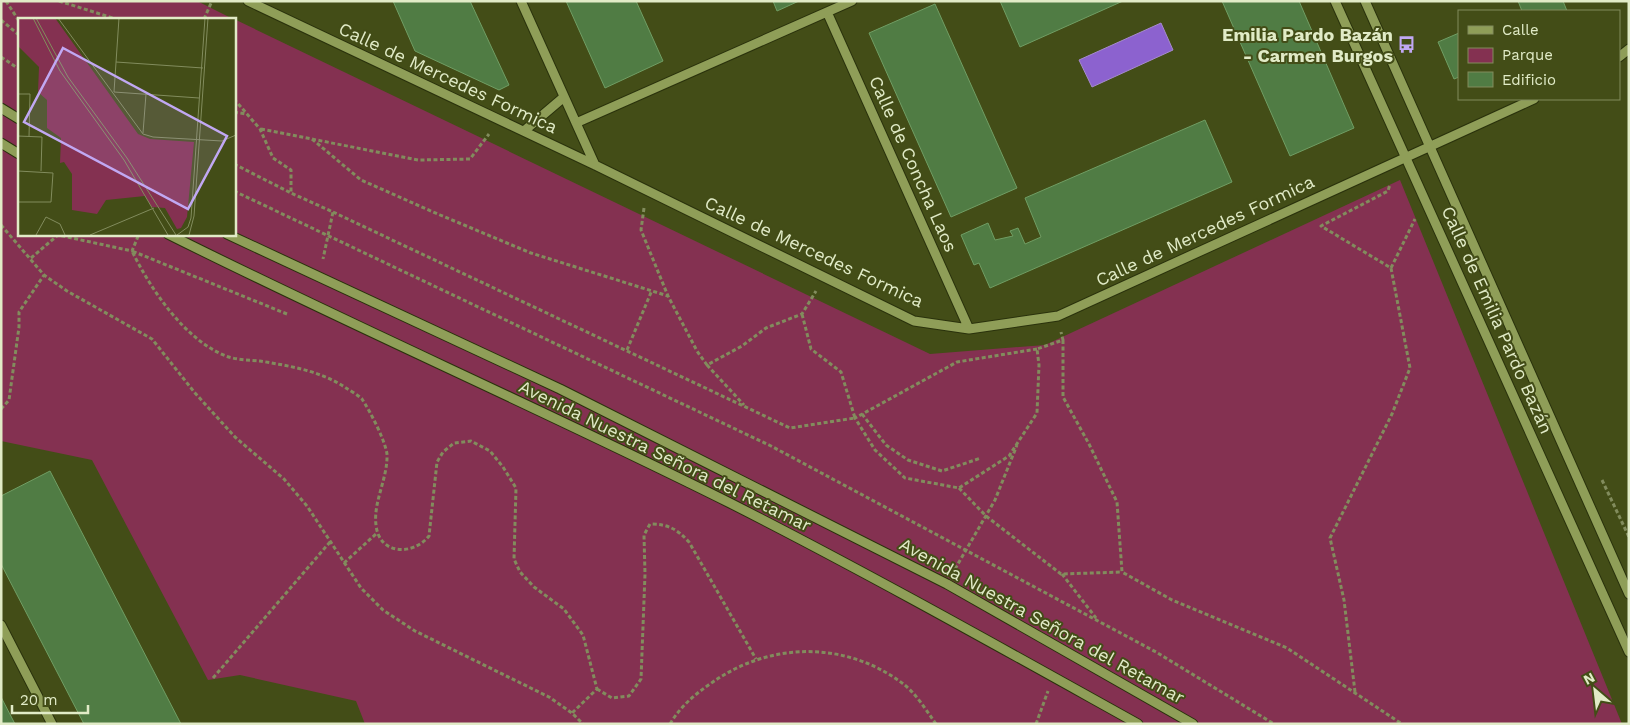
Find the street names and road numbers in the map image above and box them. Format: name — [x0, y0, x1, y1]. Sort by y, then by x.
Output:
street label: Calle de Mercedes Formica — [336, 18, 561, 137]
street label: Calle de Concha Laos — [865, 72, 962, 255]
street label: Calle de Mercedes Formica — [1092, 171, 1317, 290]
street label: Calle de Mercedes Formica — [702, 192, 927, 311]
street label: Calle de Emilia Pardo Bazán — [1438, 203, 1557, 437]
street label: Avenida Nuestra Señora del Retamar — [516, 375, 815, 536]
street label: Avenida Nuestra Señora del Retamar — [896, 533, 1188, 708]

